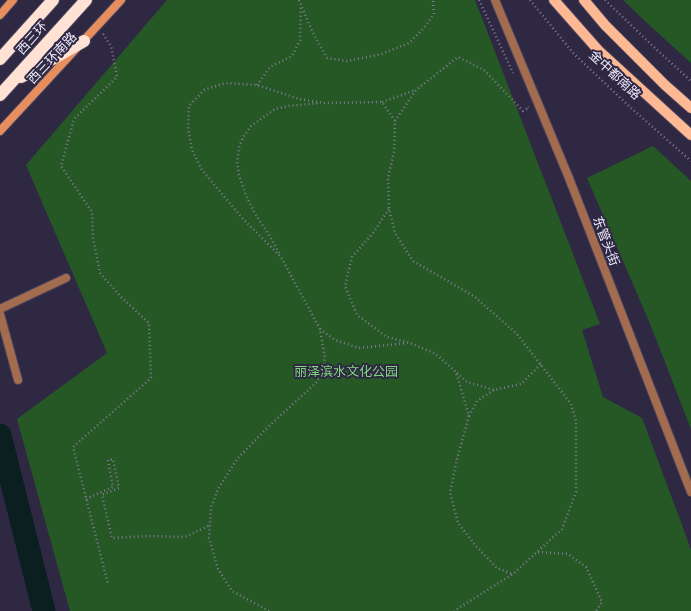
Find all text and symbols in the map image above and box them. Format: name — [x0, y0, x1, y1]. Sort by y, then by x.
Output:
street label: 西三环 — [13, 18, 51, 58]
street label: 西三环南路 — [24, 29, 80, 87]
street label: 金中都南路 — [586, 47, 644, 103]
street label: 东管头街 — [589, 214, 623, 268]
park label: 丽泽滨水文化公园 — [294, 364, 398, 380]

